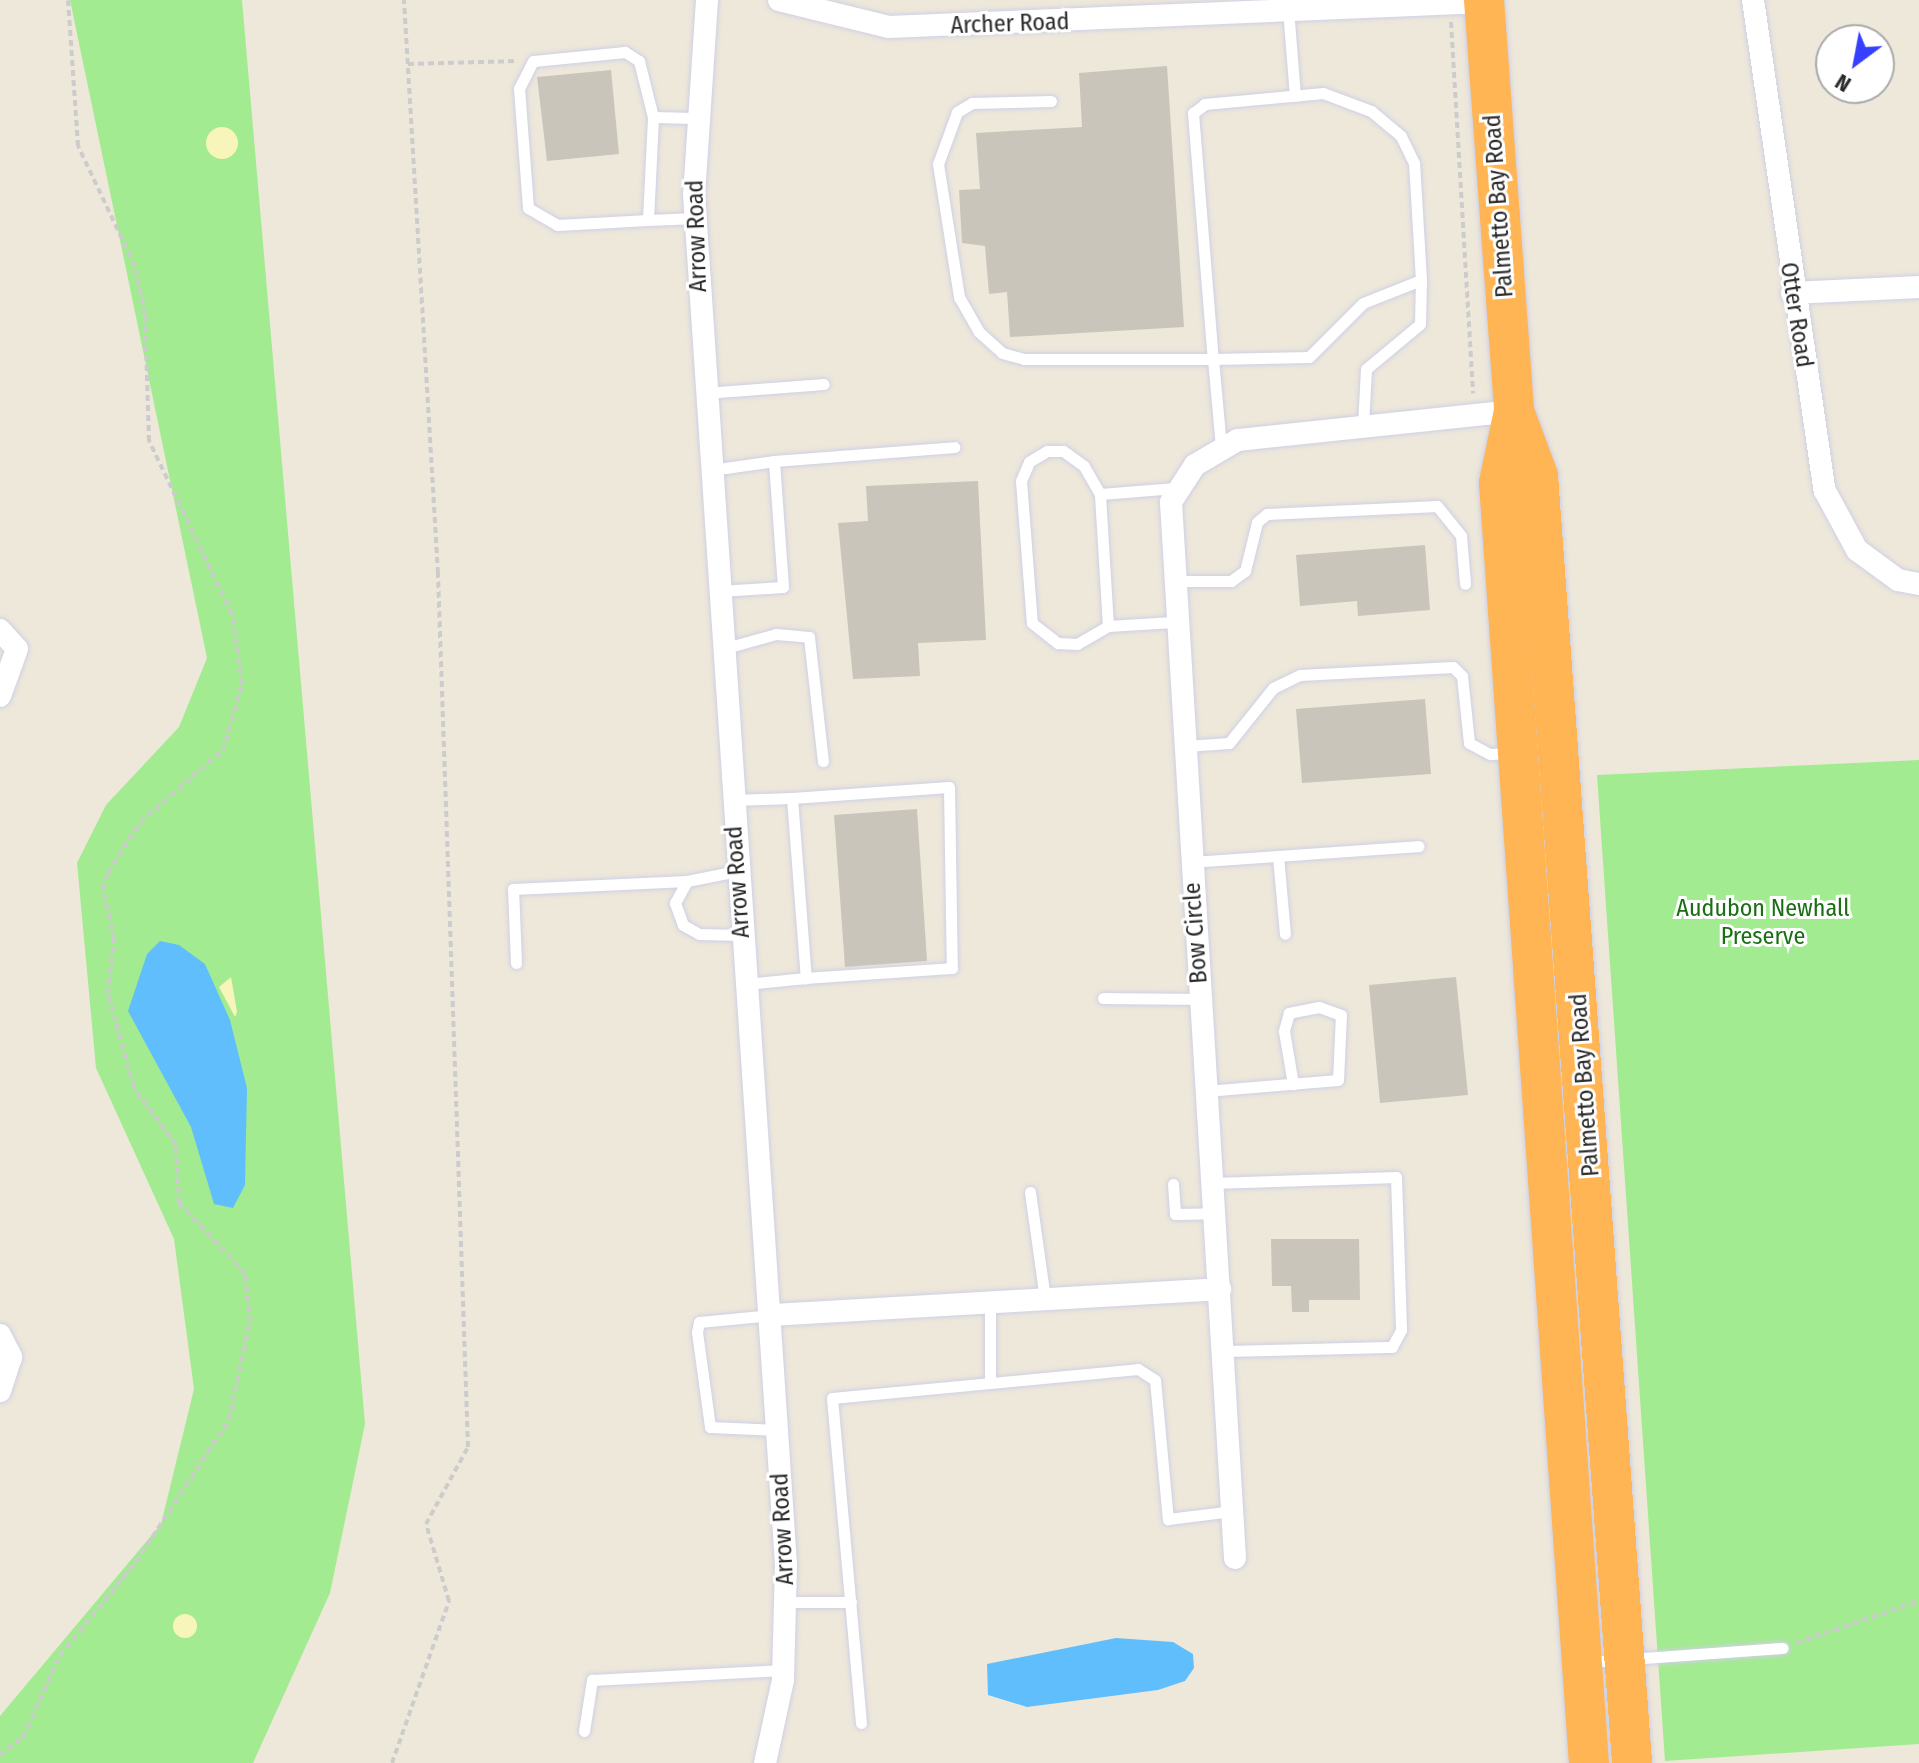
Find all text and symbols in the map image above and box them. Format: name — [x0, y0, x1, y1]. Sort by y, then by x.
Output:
street label: Archer Road — [950, 8, 1070, 40]
north arrow — [1815, 24, 1895, 104]
text: N — [1830, 68, 1856, 98]
street label: Palmetto Bay Road — [1478, 113, 1520, 299]
street label: Arrow Road — [681, 179, 713, 293]
street label: Otter Road — [1773, 260, 1819, 370]
street label: Arrow Road — [720, 825, 756, 939]
street label: Bow Circle — [1178, 881, 1214, 985]
park label: Audubon Newhall Preserve — [1676, 895, 1850, 951]
street label: Palmetto Bay Road — [1564, 992, 1606, 1178]
street label: Arrow Road — [766, 1472, 800, 1586]

